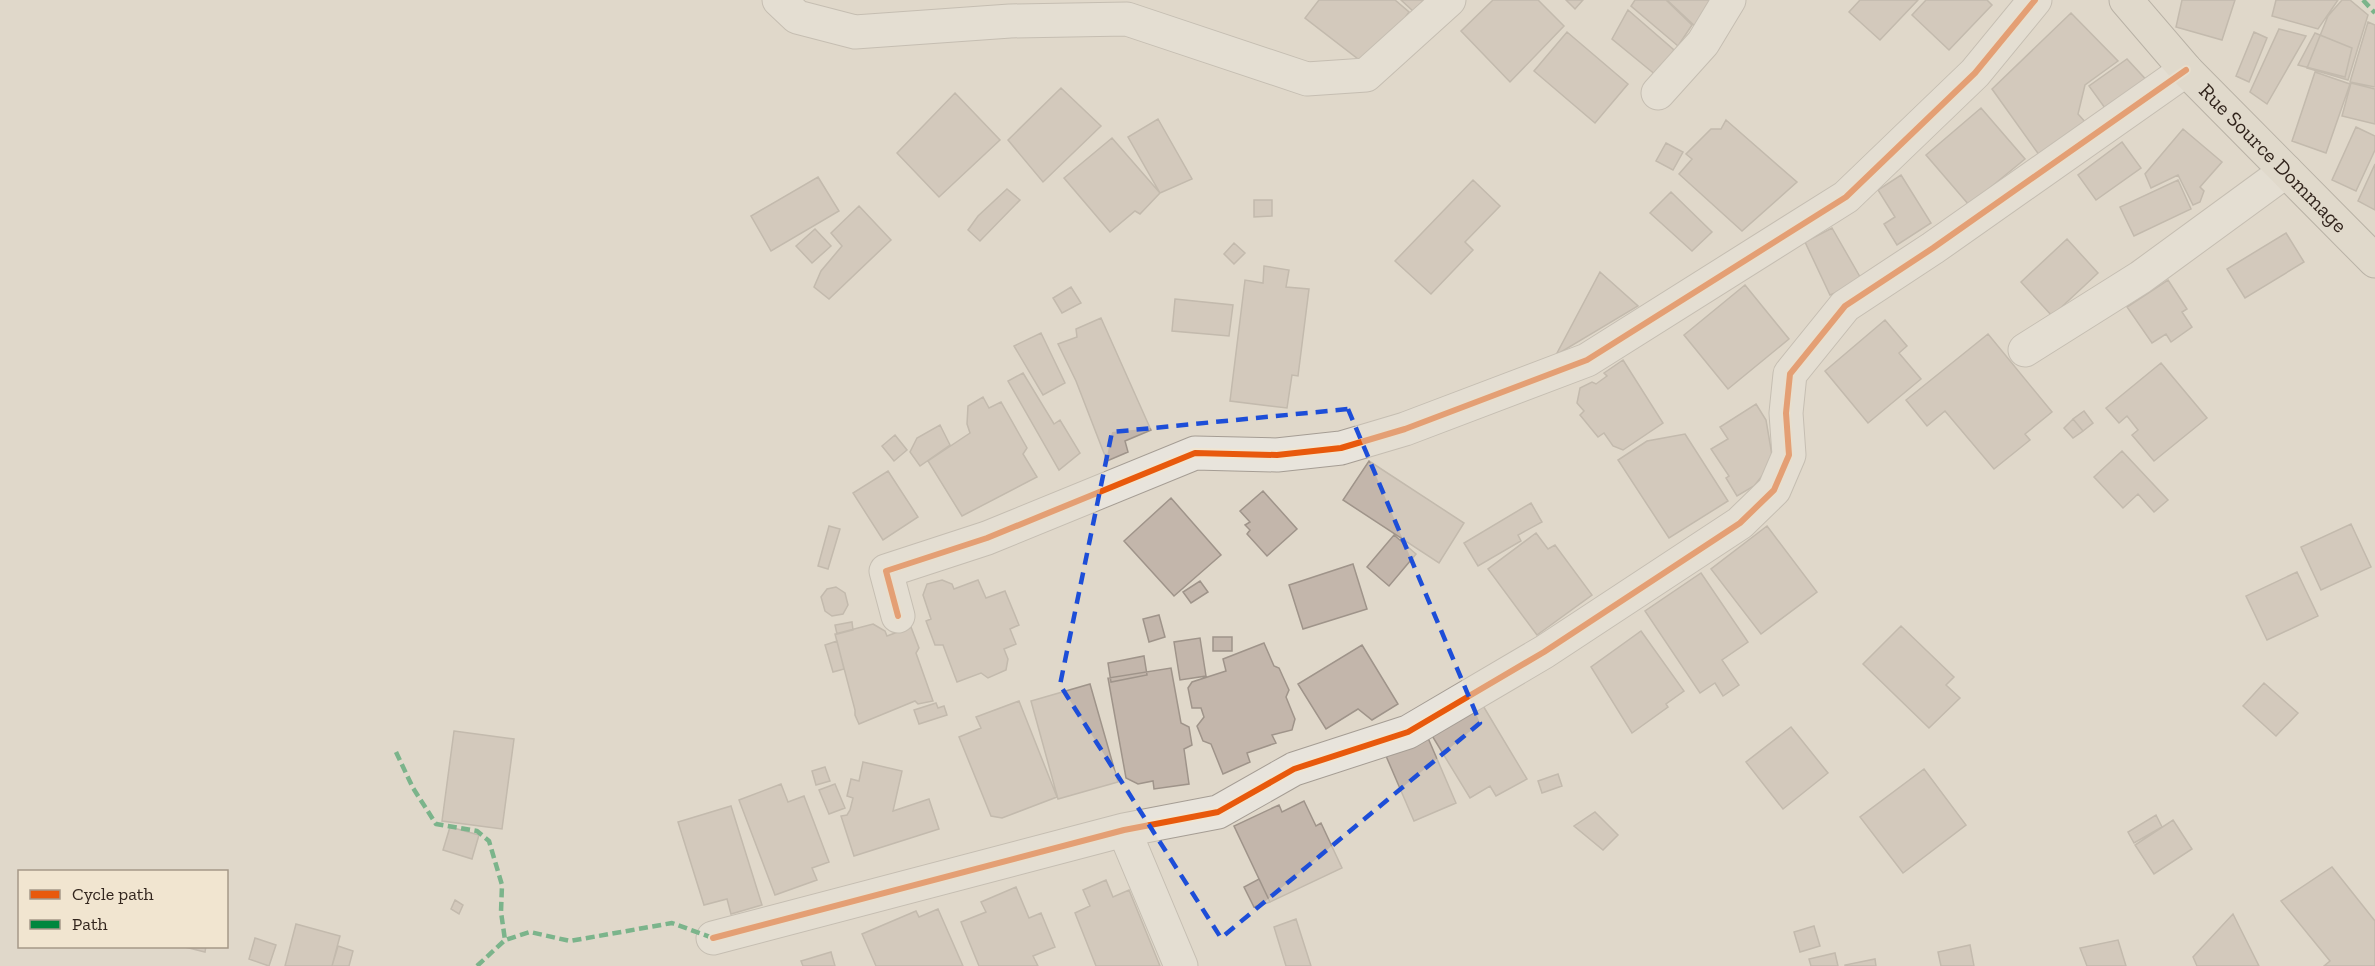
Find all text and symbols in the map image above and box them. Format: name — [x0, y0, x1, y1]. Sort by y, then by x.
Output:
street label: Rue Source Dommage — [2194, 78, 2353, 238]
legend — [18, 870, 228, 948]
text: Cycle path — [72, 883, 154, 905]
text: Path — [72, 913, 108, 935]

